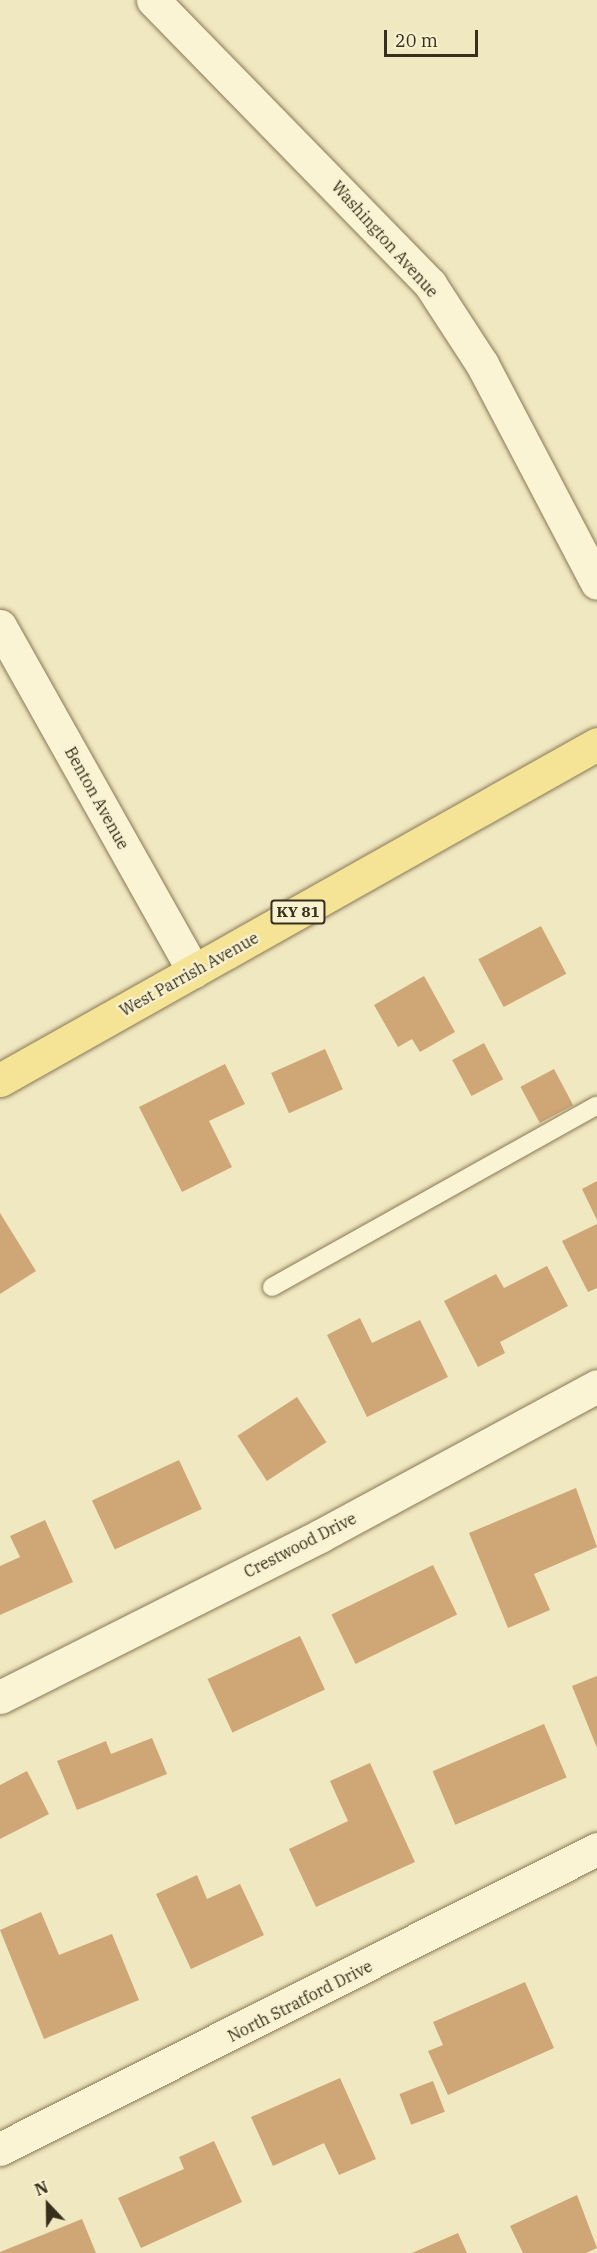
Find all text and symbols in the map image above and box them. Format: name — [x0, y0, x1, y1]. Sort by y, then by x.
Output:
scale bar — [387, 18, 482, 56]
text: 20 m — [395, 29, 438, 52]
street label: Washington Avenue — [328, 177, 442, 301]
street label: Benton Avenue — [61, 743, 133, 853]
road number: KY 81 — [270, 900, 326, 924]
street label: West Parrish Avenue — [116, 928, 262, 1020]
street label: Crestwood Drive — [241, 1508, 359, 1582]
street label: North Stratford Drive — [225, 1956, 375, 2046]
north arrow — [18, 2175, 78, 2235]
text: N — [32, 2177, 51, 2200]

